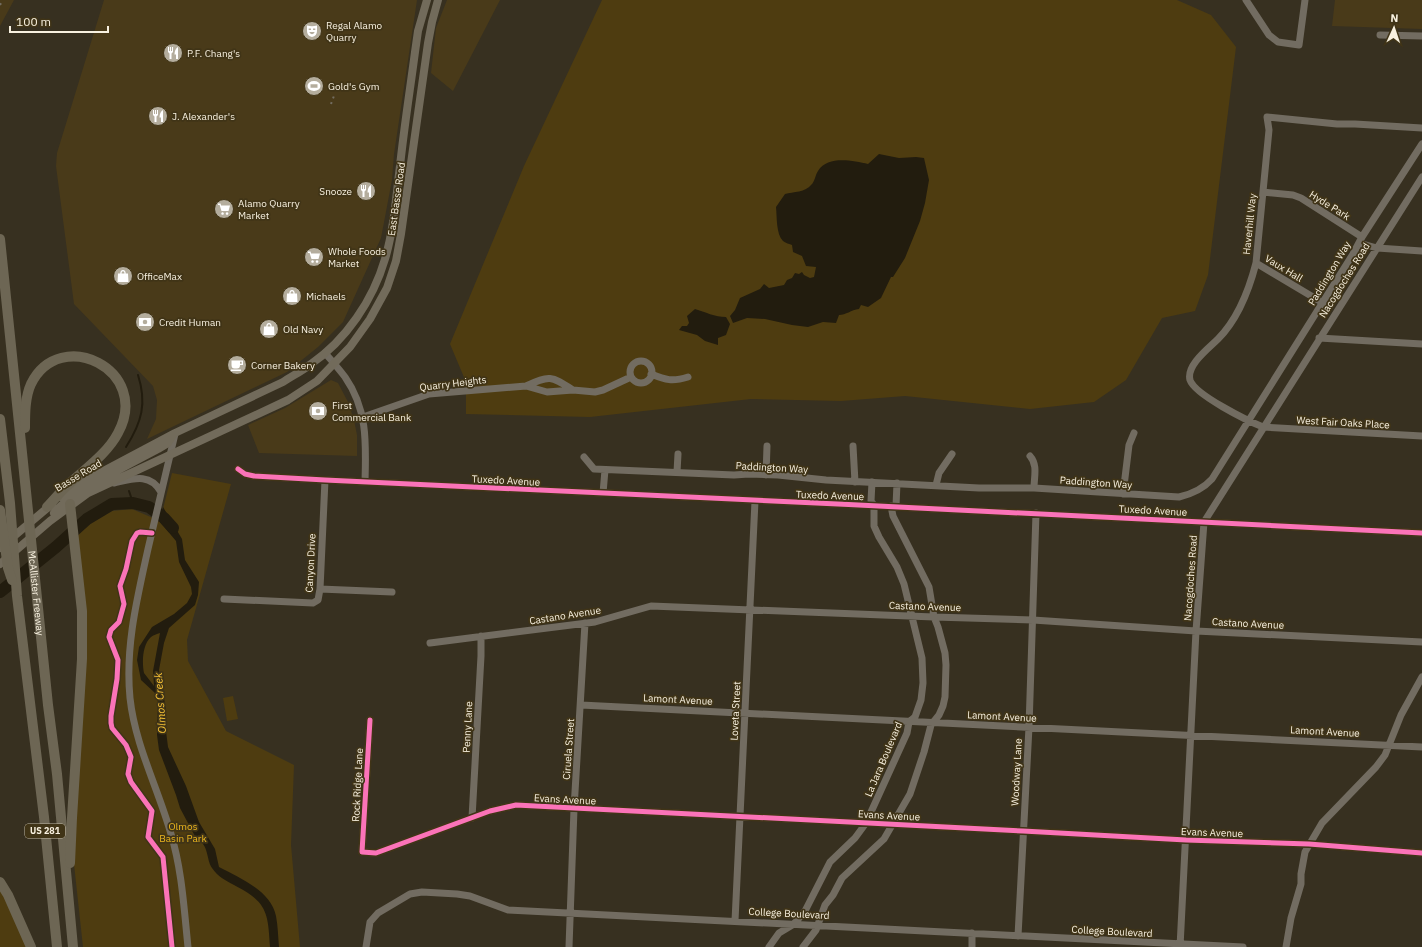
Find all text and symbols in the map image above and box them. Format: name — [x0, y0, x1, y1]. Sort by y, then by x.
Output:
scale bar — [10, 8, 108, 34]
north arrow — [1374, 8, 1414, 48]
text: N — [1390, 11, 1399, 25]
text: 100 m — [16, 14, 51, 29]
place label: Regal Alamo Quarry — [326, 19, 383, 44]
theatre icon: Regal Alamo Quarry — [301, 20, 323, 42]
restaurant icon: P.F. Chang's — [162, 42, 184, 64]
place label: P.F. Chang's — [187, 47, 240, 60]
sports icon: Gold's Gym — [303, 75, 325, 97]
place label: Gold's Gym — [328, 80, 379, 93]
restaurant icon: J. Alexander's — [147, 105, 169, 127]
place label: J. Alexander's — [172, 110, 235, 123]
street label: East Basse Road — [385, 161, 408, 237]
restaurant icon: Snooze — [355, 180, 377, 202]
place label: Snooze — [319, 185, 353, 198]
street label: Hyde Park — [1307, 188, 1353, 223]
street label: Haverhill Way — [1240, 193, 1259, 255]
place label: Alamo Quarry Market — [238, 197, 300, 222]
supermarket icon: Alamo Quarry Market — [213, 198, 235, 220]
street label: Paddington Way — [1305, 239, 1354, 308]
street label: Nacogdoches Road — [1316, 240, 1373, 320]
place label: Whole Foods Market — [328, 245, 386, 270]
supermarket icon: Whole Foods Market — [303, 246, 325, 268]
street label: Vaux Hall — [1262, 252, 1305, 285]
shop icon: OfficeMax — [112, 265, 134, 287]
place label: OfficeMax — [137, 270, 182, 283]
shop icon: Michaels — [281, 285, 303, 307]
place label: Michaels — [306, 290, 346, 303]
bank icon: Credit Human — [134, 311, 156, 333]
place label: Credit Human — [159, 316, 221, 329]
shop icon: Old Navy — [258, 318, 280, 340]
place label: Old Navy — [283, 323, 323, 336]
cafe icon: Corner Bakery — [226, 354, 248, 376]
place label: Corner Bakery — [251, 359, 315, 372]
street label: Quarry Heights — [419, 373, 487, 394]
place label: First Commercial Bank — [332, 399, 412, 424]
bank icon: First Commercial Bank — [307, 400, 329, 422]
street label: West Fair Oaks Place — [1296, 414, 1390, 431]
street label: Basse Road — [52, 456, 104, 494]
street label: Paddington Way — [735, 459, 809, 476]
street label: Tuxedo Avenue — [471, 472, 541, 489]
street label: Paddington Way — [1059, 473, 1133, 492]
street label: Tuxedo Avenue — [796, 488, 865, 503]
street label: Tuxedo Avenue — [1118, 502, 1188, 519]
street label: Canyon Drive — [302, 533, 319, 593]
street label: Nacogdoches Road — [1181, 535, 1200, 621]
street label: McAllister Freeway — [25, 550, 47, 636]
street label: Castano Avenue — [889, 599, 962, 614]
street label: Castano Avenue — [528, 603, 602, 628]
street label: Castano Avenue — [1212, 615, 1285, 632]
water label: Olmos Creek — [151, 672, 169, 734]
street label: Loveta Street — [727, 681, 744, 741]
street label: Lamont Avenue — [643, 691, 714, 708]
street label: Penny Lane — [460, 700, 475, 753]
street label: Lamont Avenue — [967, 708, 1038, 725]
street label: Ciruela Street — [560, 717, 577, 780]
street label: La Jara Boulevard — [862, 720, 905, 799]
street label: Lamont Avenue — [1290, 723, 1361, 740]
street label: Woodway Lane — [1008, 737, 1025, 806]
street label: Rock Ridge Lane — [349, 747, 366, 822]
street label: Evans Avenue — [534, 791, 597, 808]
street label: Evans Avenue — [858, 807, 921, 824]
park label: Olmos Basin Park — [159, 820, 207, 845]
road number: US 281 — [25, 824, 65, 838]
street label: Evans Avenue — [1181, 825, 1244, 840]
street label: College Boulevard — [748, 905, 830, 922]
street label: College Boulevard — [1071, 923, 1153, 940]

